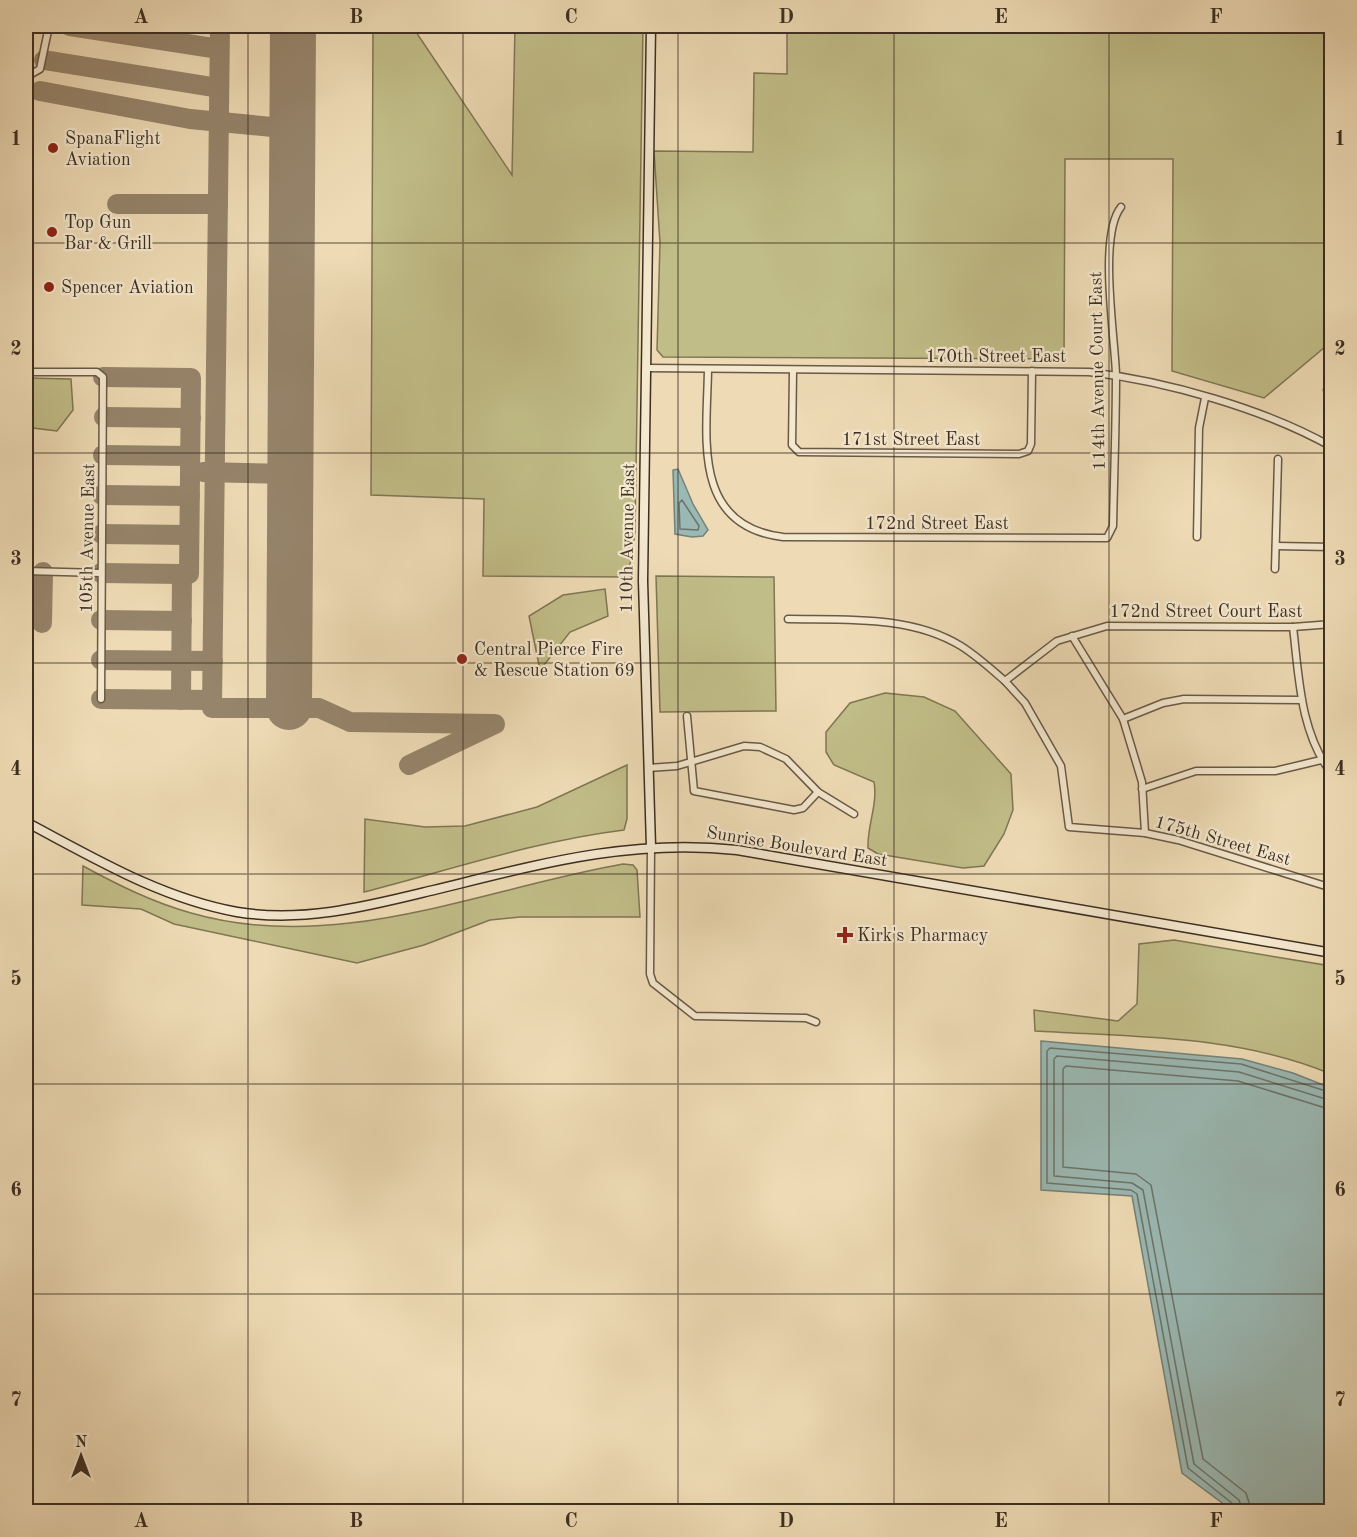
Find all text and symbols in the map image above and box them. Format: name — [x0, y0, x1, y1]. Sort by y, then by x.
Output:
text: A — [133, 8, 149, 28]
text: B — [349, 8, 363, 28]
text: C — [564, 8, 578, 28]
text: D — [778, 8, 794, 28]
text: E — [994, 8, 1008, 28]
text: F — [1209, 8, 1223, 28]
text: 1 — [10, 130, 22, 150]
place label: SpanaFlight Aviation — [65, 130, 161, 169]
text: 1 — [1334, 130, 1346, 150]
marker: SpanaFlight Aviation — [46, 141, 60, 155]
place label: Top Gun Bar & Grill — [64, 214, 152, 253]
marker: Top Gun Bar & Grill — [45, 225, 59, 239]
street label: 114th Avenue Court East — [1087, 271, 1109, 471]
place label: Spencer Aviation — [61, 279, 194, 297]
marker: Spencer Aviation — [42, 280, 56, 294]
text: 2 — [10, 340, 22, 360]
text: 2 — [1334, 340, 1346, 360]
street label: 170th Street East — [926, 348, 1066, 366]
street label: 171st Street East — [842, 431, 980, 449]
street label: 105th Avenue East — [78, 463, 98, 613]
street label: 110th Avenue East — [618, 463, 638, 613]
street label: 172nd Street East — [865, 515, 1009, 533]
text: 3 — [10, 550, 22, 570]
text: 3 — [1334, 550, 1346, 570]
street label: 172nd Street Court East — [1110, 603, 1302, 621]
place label: Central Pierce Fire & Rescue Station 69 — [474, 641, 635, 680]
marker: Central Pierce Fire & Rescue Station 69 — [455, 652, 469, 666]
text: 4 — [10, 760, 22, 780]
text: 4 — [1334, 760, 1346, 780]
street label: 175th Street East — [1153, 813, 1293, 869]
street label: Sunrise Boulevard East — [705, 824, 889, 870]
place label: Kirk's Pharmacy — [857, 927, 989, 945]
marker: Kirk's Pharmacy — [838, 928, 852, 942]
text: 5 — [10, 969, 22, 990]
text: 5 — [1334, 969, 1346, 990]
text: 6 — [10, 1181, 22, 1201]
text: 6 — [1334, 1181, 1346, 1201]
text: 7 — [10, 1391, 22, 1411]
text: 7 — [1334, 1391, 1346, 1411]
north arrow — [51, 1426, 111, 1486]
text: N — [75, 1435, 88, 1451]
text: A — [133, 1512, 149, 1532]
text: B — [349, 1512, 363, 1532]
text: C — [564, 1512, 578, 1532]
text: D — [778, 1512, 794, 1532]
text: E — [994, 1512, 1008, 1532]
text: F — [1209, 1512, 1223, 1532]

